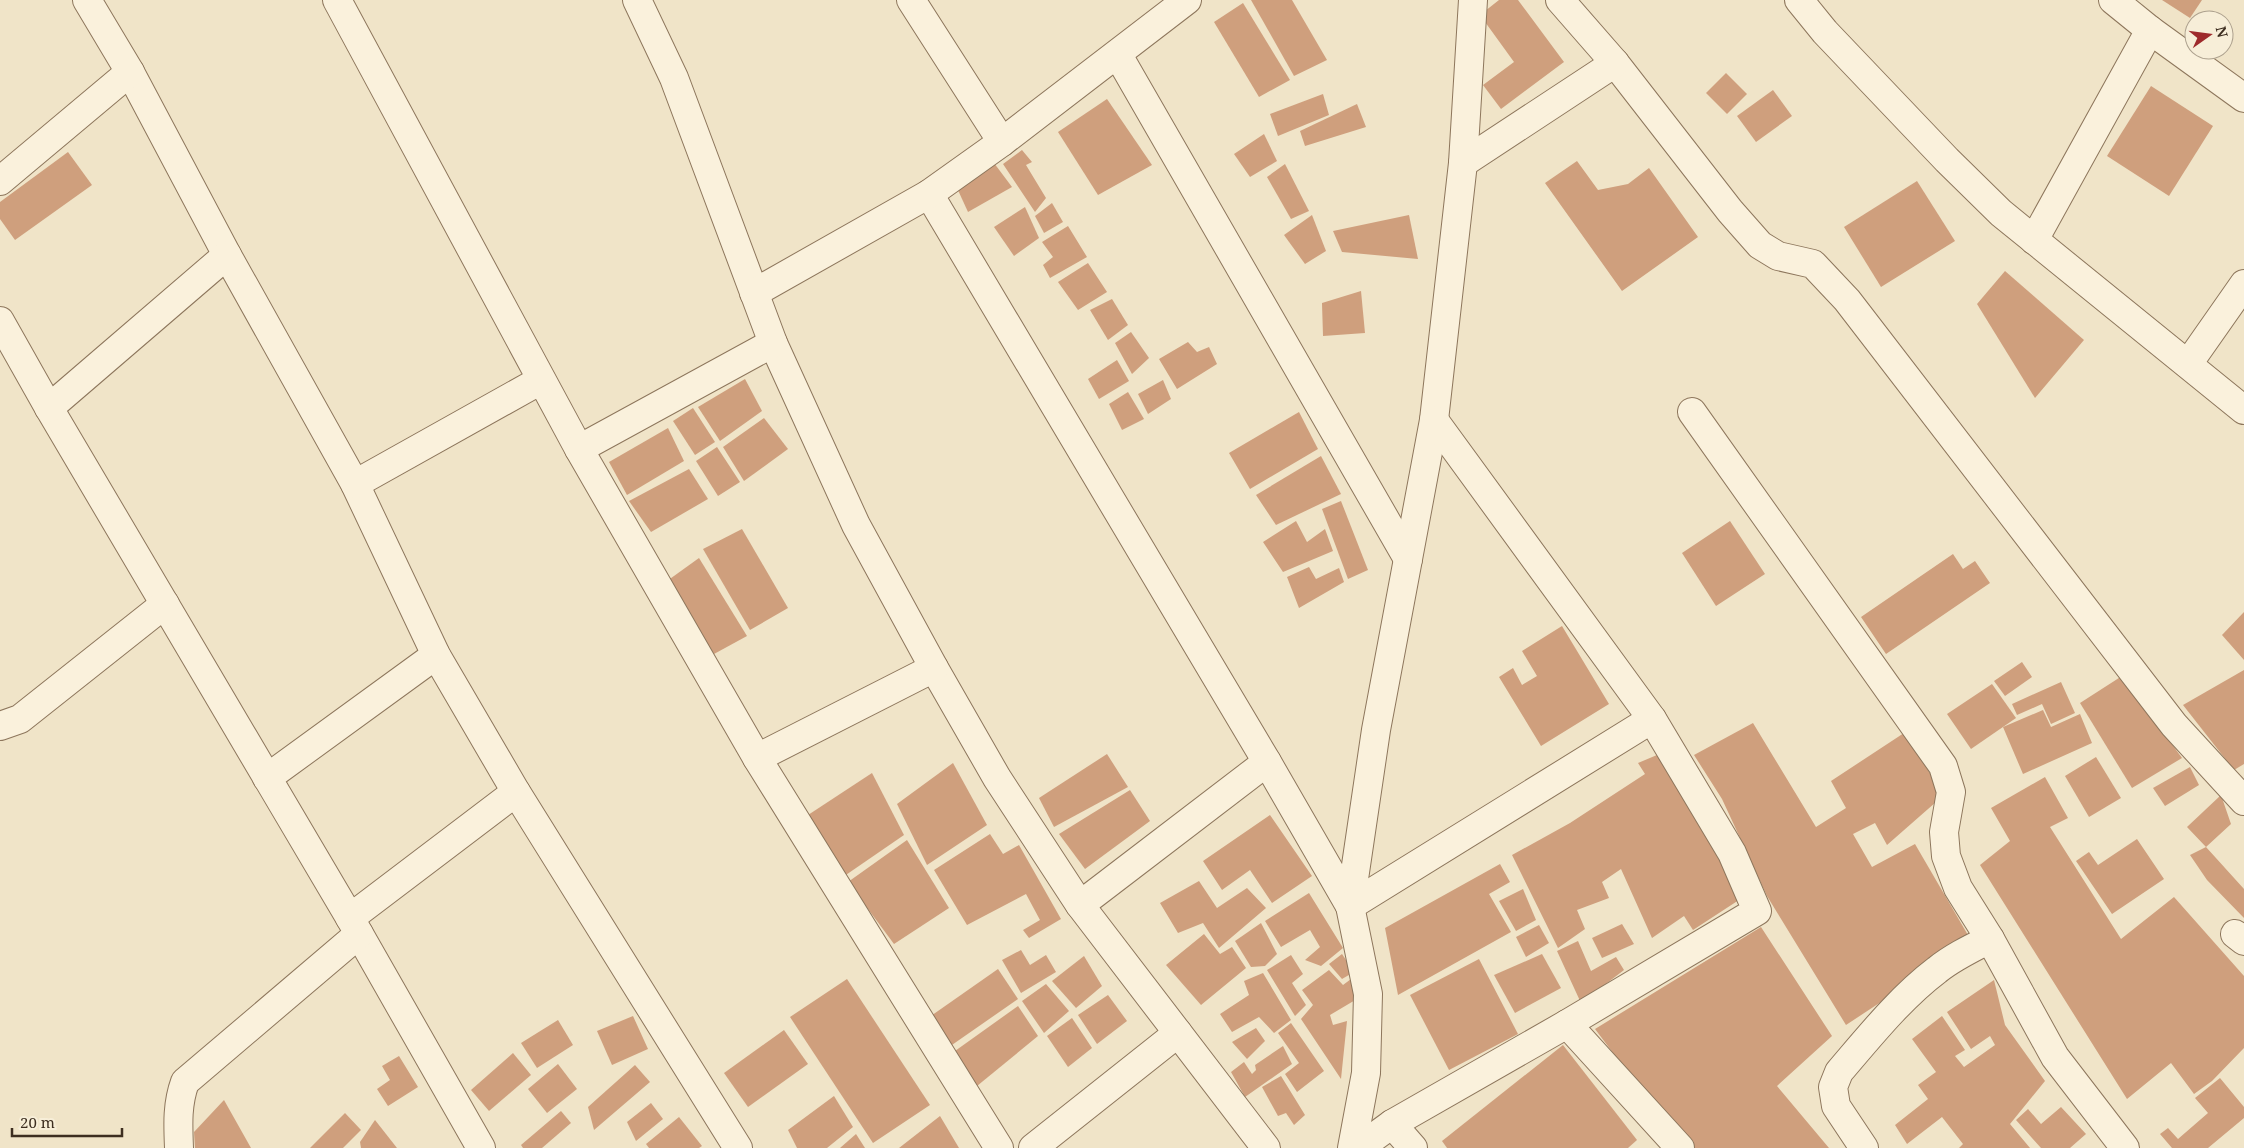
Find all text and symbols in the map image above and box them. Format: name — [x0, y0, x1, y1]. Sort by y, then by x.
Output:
north arrow — [2184, 10, 2234, 60]
text: N — [2212, 24, 2233, 39]
scale bar — [12, 1106, 122, 1138]
text: 20 m — [20, 1112, 55, 1132]

